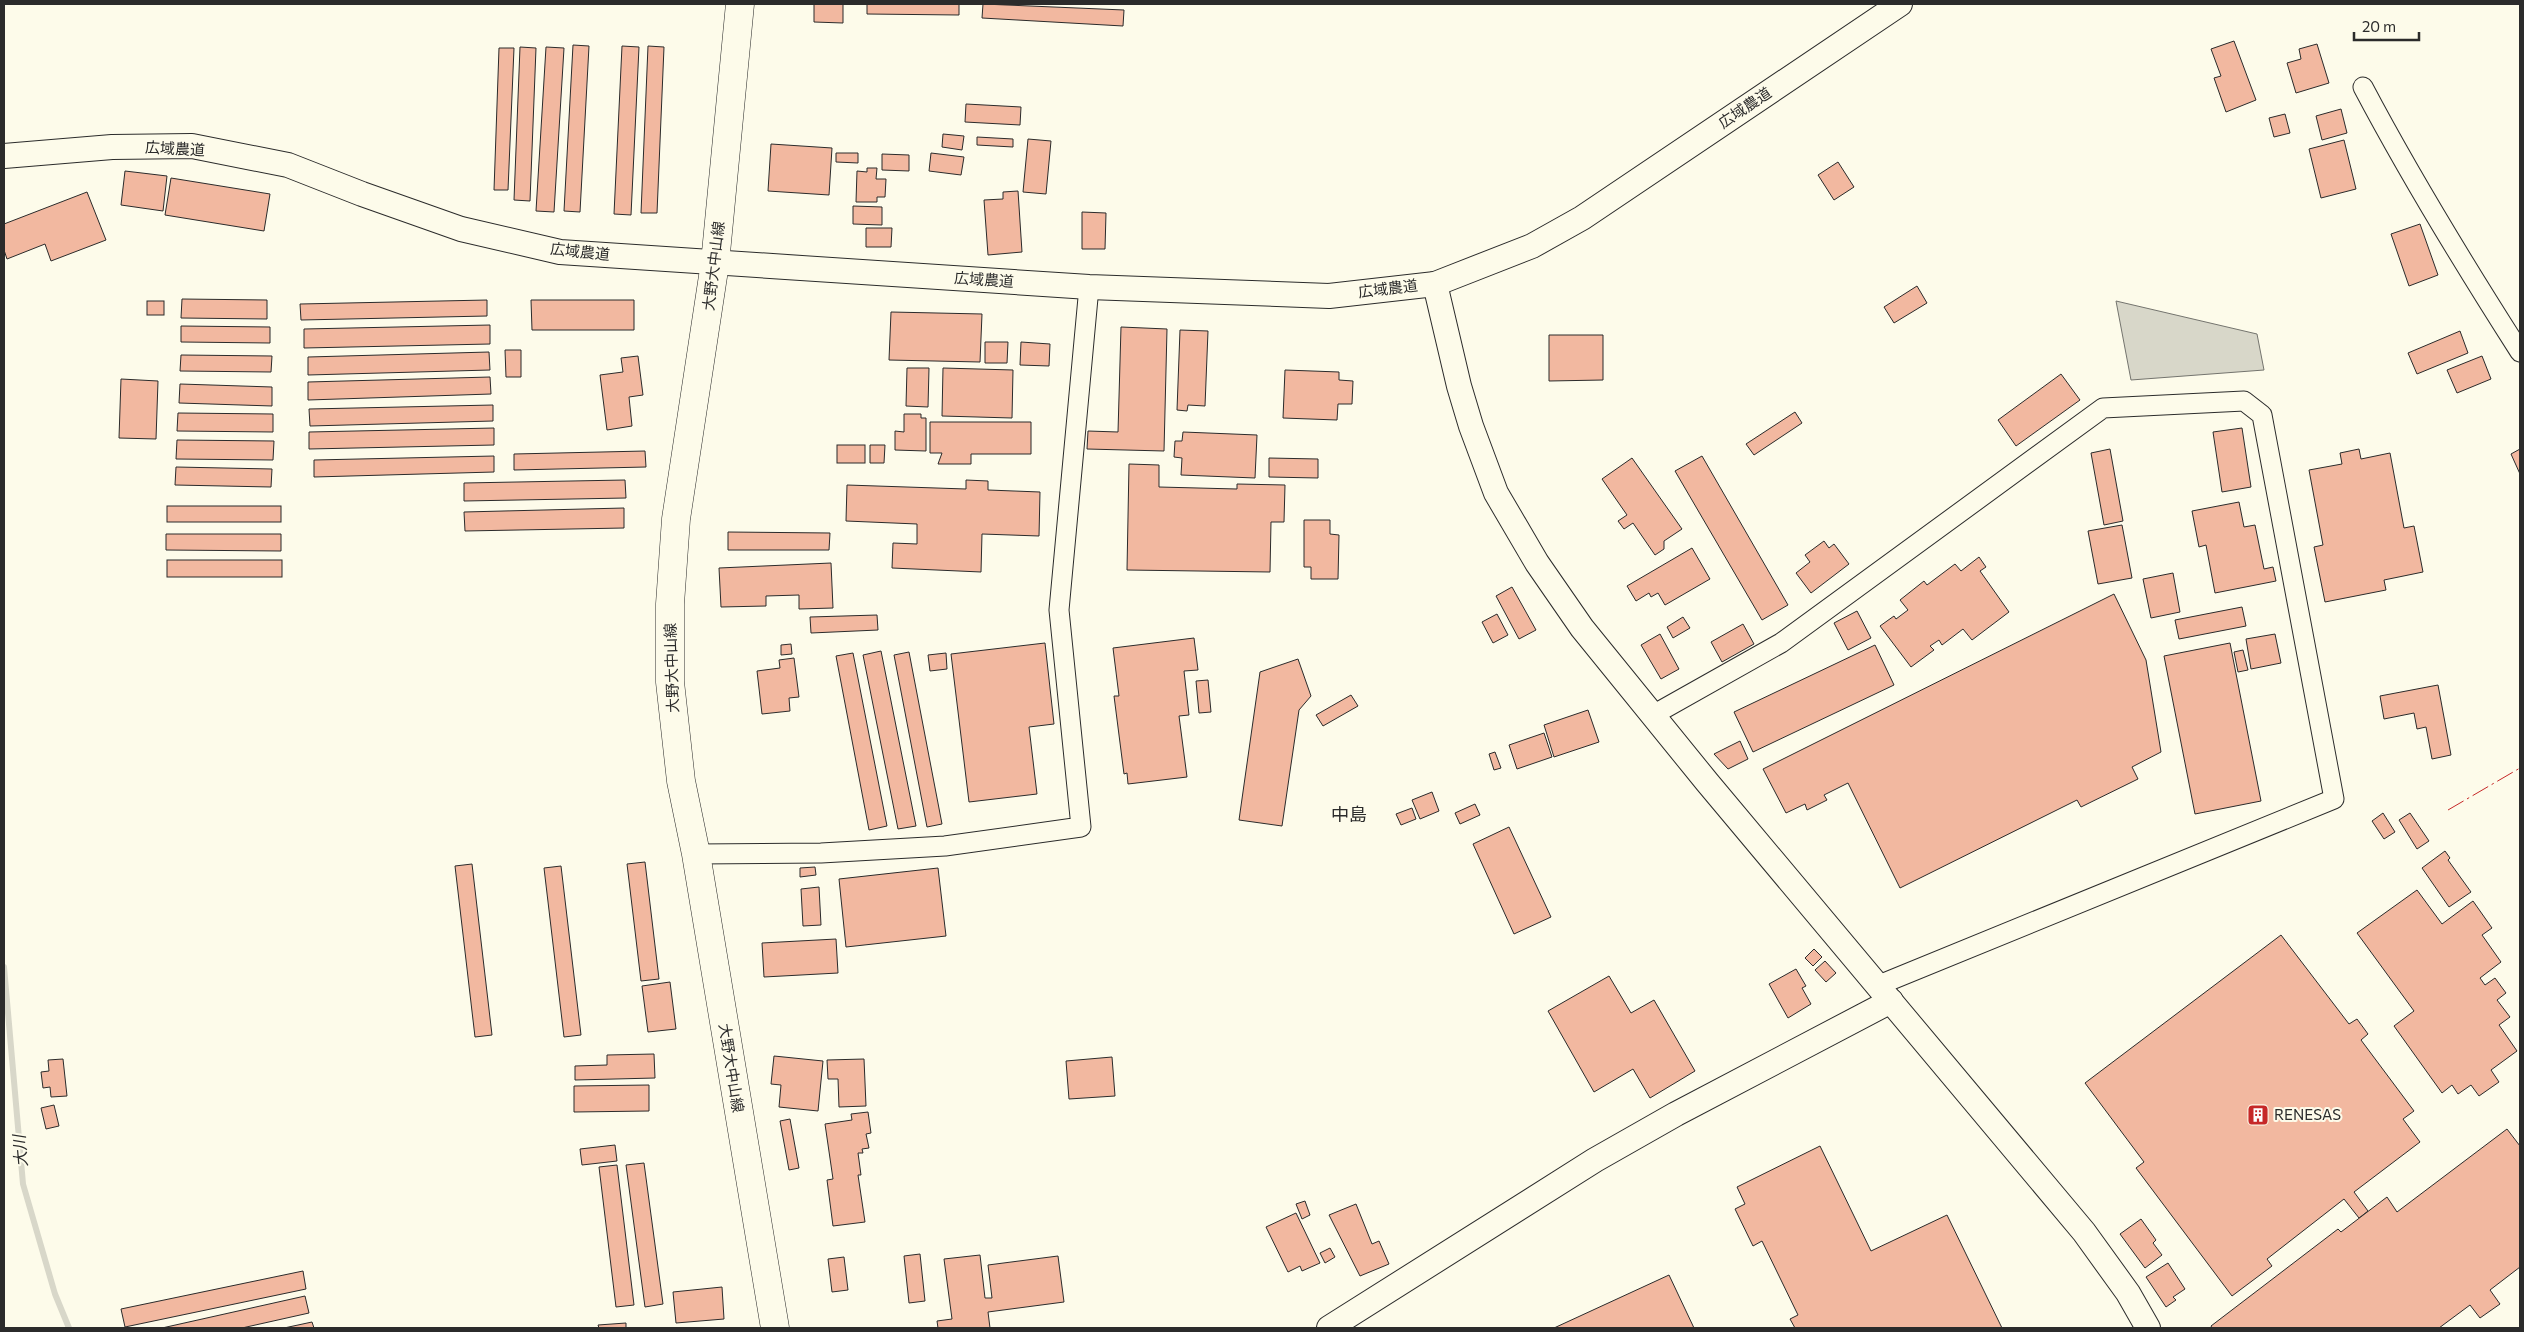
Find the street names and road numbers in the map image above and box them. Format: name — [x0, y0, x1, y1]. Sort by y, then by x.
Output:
street label: 広域農道 — [1715, 83, 1774, 131]
street label: 広域農道 — [145, 137, 205, 159]
street label: 大野大中山線 — [699, 220, 727, 312]
street label: 広域農道 — [549, 239, 611, 263]
street label: 広域農道 — [954, 268, 1015, 290]
street label: 広域農道 — [1357, 275, 1419, 301]
street label: 大野大中山線 — [660, 623, 682, 713]
street label: 大野大中山線 — [716, 1022, 748, 1114]

